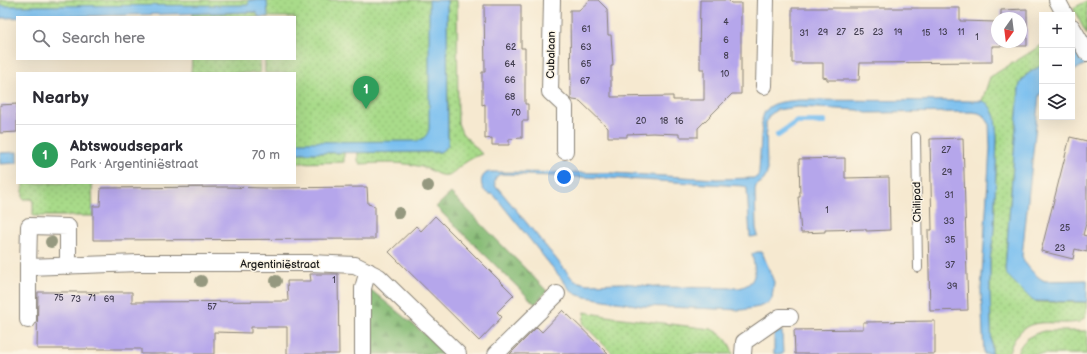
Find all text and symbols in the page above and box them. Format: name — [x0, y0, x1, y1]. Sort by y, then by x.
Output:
north arrow — [991, 12, 1027, 48]
map controls — [1039, 12, 1075, 120]
button: + — [1039, 12, 1075, 48]
search box — [16, 16, 296, 60]
house number: 4 — [723, 17, 729, 28]
house number: 61 — [582, 24, 590, 35]
icon: search — [30, 27, 52, 49]
house number: 29 — [818, 27, 828, 38]
house number: 27 — [836, 27, 846, 38]
house number: 25 — [854, 27, 864, 38]
house number: 23 — [873, 27, 884, 38]
house number: 19 — [894, 27, 902, 38]
house number: 13 — [938, 27, 948, 38]
house number: 11 — [958, 27, 964, 38]
house number: 31 — [799, 28, 809, 39]
house number: 15 — [922, 28, 930, 39]
text: Search here — [62, 29, 145, 48]
street label: Cubalaan — [544, 31, 558, 79]
house number: 1 — [975, 32, 979, 43]
house number: 6 — [723, 35, 729, 46]
house number: 62 — [506, 42, 517, 53]
house number: 63 — [580, 42, 592, 53]
button: − — [1039, 48, 1075, 84]
house number: 8 — [723, 51, 729, 62]
house number: 64 — [505, 59, 516, 70]
house number: 65 — [581, 59, 591, 70]
house number: 10 — [721, 69, 729, 80]
house number: 66 — [505, 75, 516, 86]
pin: 1 — [353, 76, 379, 109]
house number: 67 — [580, 76, 591, 87]
button: layers — [1039, 84, 1075, 120]
text: Nearby — [32, 88, 89, 108]
house number: 68 — [505, 92, 515, 103]
house number: 70 — [511, 108, 521, 119]
house number: 20 — [636, 116, 646, 127]
house number: 18 — [660, 116, 668, 127]
house number: 16 — [675, 116, 684, 127]
text: Abtswoudsepark — [70, 137, 183, 156]
house number: 27 — [941, 145, 951, 156]
text: 1 — [42, 147, 48, 163]
text: 70 m — [252, 147, 280, 163]
text: Park · Argentiniëstraat — [70, 156, 198, 172]
your location — [554, 167, 574, 187]
house number: 29 — [942, 167, 952, 178]
street label: Chilipad — [910, 182, 924, 222]
house number: 31 — [944, 190, 954, 201]
house number: 1 — [825, 205, 829, 216]
house number: 33 — [943, 216, 955, 227]
house number: 25 — [1060, 223, 1070, 234]
house number: 35 — [945, 235, 955, 246]
house number: 23 — [1055, 243, 1066, 254]
street label: Argentiniëstraat — [240, 258, 320, 271]
house number: 37 — [945, 260, 956, 271]
house number: 1 — [332, 275, 336, 286]
house number: 39 — [947, 281, 957, 292]
house number: 75 — [54, 293, 64, 304]
house number: 71 — [88, 293, 96, 304]
house number: 73 — [71, 294, 81, 305]
house number: 69 — [104, 294, 114, 305]
house number: 57 — [207, 302, 217, 313]

